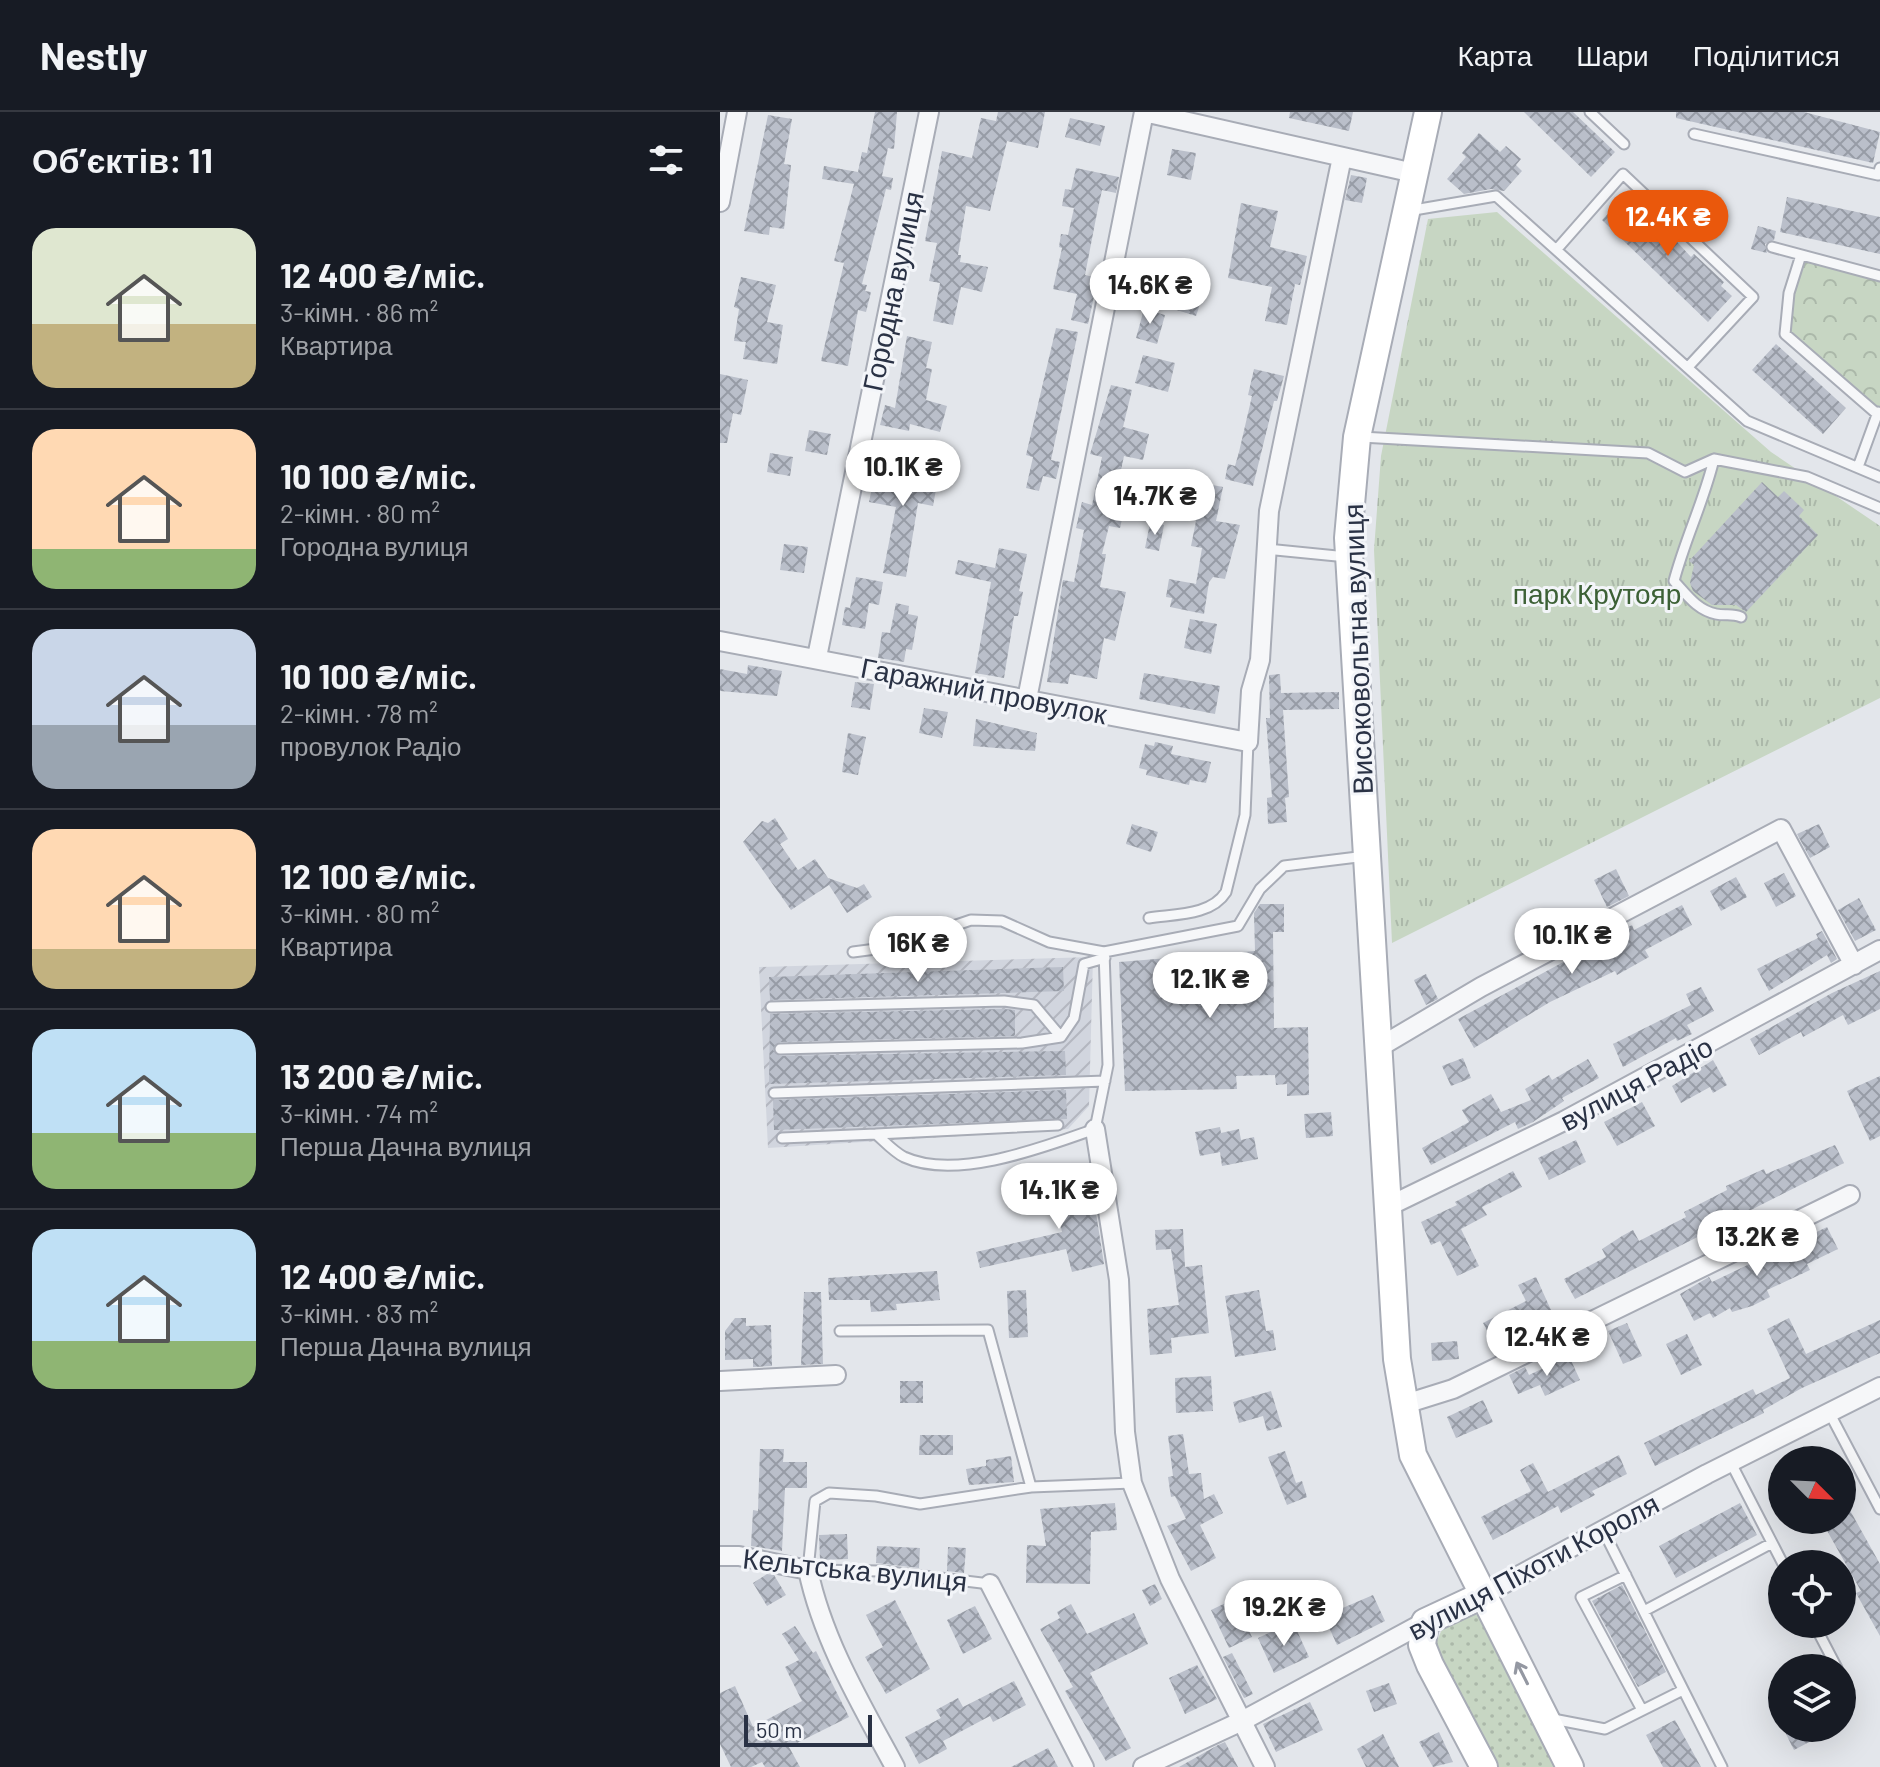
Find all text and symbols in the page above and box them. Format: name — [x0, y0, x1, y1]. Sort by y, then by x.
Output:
text: Nestly — [40, 32, 148, 78]
text: Карта — [1457, 38, 1532, 72]
text: Шари — [1576, 38, 1649, 72]
text: Поділитися — [1693, 38, 1840, 72]
icon: filters — [644, 138, 688, 182]
text: Об’єктів: 11 — [32, 139, 213, 180]
street label: Городна вулиця — [854, 188, 930, 394]
pin: 12.4K ₴ — [1594, 190, 1742, 258]
text: 12.4K ₴ — [1625, 200, 1711, 231]
text: 12 400 ₴/міс. — [280, 254, 485, 295]
pin: 14.6K ₴ — [1076, 258, 1224, 326]
icon: home — [96, 260, 192, 356]
text: 14.6K ₴ — [1108, 268, 1192, 299]
text: 3-кімн. · 86 m² — [280, 296, 438, 327]
text: Квартира — [280, 329, 392, 360]
pin: 10.1K ₴ — [829, 440, 977, 508]
text: 10.1K ₴ — [863, 450, 943, 481]
text: 10 100 ₴/міс. — [280, 455, 477, 496]
icon: home — [96, 461, 192, 557]
pin: 14.7K ₴ — [1081, 469, 1229, 537]
text: 14.7K ₴ — [1113, 479, 1197, 510]
text: 2-кімн. · 80 m² — [280, 497, 440, 528]
street label: Високовольтна вулиця — [1335, 503, 1379, 795]
text: Городна вулиця — [280, 530, 469, 561]
park label: парк Крутояр — [1513, 576, 1681, 610]
street label: Гаражний провулок — [858, 649, 1111, 731]
text: 10 100 ₴/міс. — [280, 655, 477, 696]
icon: home — [96, 661, 192, 757]
text: 2-кімн. · 78 m² — [280, 697, 438, 728]
text: провулок Радіо — [280, 730, 462, 761]
text: 12 100 ₴/міс. — [280, 855, 477, 896]
icon: home — [96, 861, 192, 957]
text: 3-кімн. · 80 m² — [280, 897, 440, 928]
pin: 10.1K ₴ — [1498, 908, 1646, 976]
pin: 16K ₴ — [862, 916, 974, 984]
text: 10.1K ₴ — [1532, 918, 1612, 949]
text: 16K ₴ — [887, 926, 949, 957]
text: Квартира — [280, 930, 392, 961]
pin: 12.1K ₴ — [1136, 952, 1284, 1020]
text: 12.1K ₴ — [1171, 962, 1249, 993]
street label: вулиця Радіо — [1554, 1029, 1718, 1137]
text: 13 200 ₴/міс. — [280, 1055, 483, 1096]
icon: home — [96, 1061, 192, 1157]
text: 3-кімн. · 74 m² — [280, 1097, 438, 1128]
text: Перша Дачна вулиця — [280, 1130, 532, 1161]
pin: 14.1K ₴ — [985, 1163, 1133, 1231]
text: 14.1K ₴ — [1019, 1173, 1099, 1204]
pin: 13.2K ₴ — [1683, 1210, 1831, 1278]
text: 13.2K ₴ — [1715, 1220, 1799, 1251]
text: 12 400 ₴/міс. — [280, 1255, 485, 1296]
icon: home — [96, 1261, 192, 1357]
text: 3-кімн. · 83 m² — [280, 1297, 438, 1328]
pin: 12.4K ₴ — [1473, 1310, 1621, 1378]
text: 12.4K ₴ — [1504, 1320, 1590, 1351]
text: Перша Дачна вулиця — [280, 1330, 532, 1361]
north arrow — [1768, 1446, 1856, 1534]
map controls — [1768, 1446, 1856, 1742]
street label: вулиця Піхоти Короля — [1402, 1485, 1664, 1647]
street label: Кельтська вулиця — [741, 1540, 969, 1598]
button: locate — [1768, 1550, 1856, 1638]
pin: 19.2K ₴ — [1210, 1580, 1358, 1648]
text: 19.2K ₴ — [1242, 1590, 1326, 1621]
button: layers — [1768, 1654, 1856, 1742]
one-way arrow — [1514, 1661, 1530, 1685]
scale bar — [744, 1711, 872, 1747]
text: 50 m — [756, 1716, 802, 1742]

